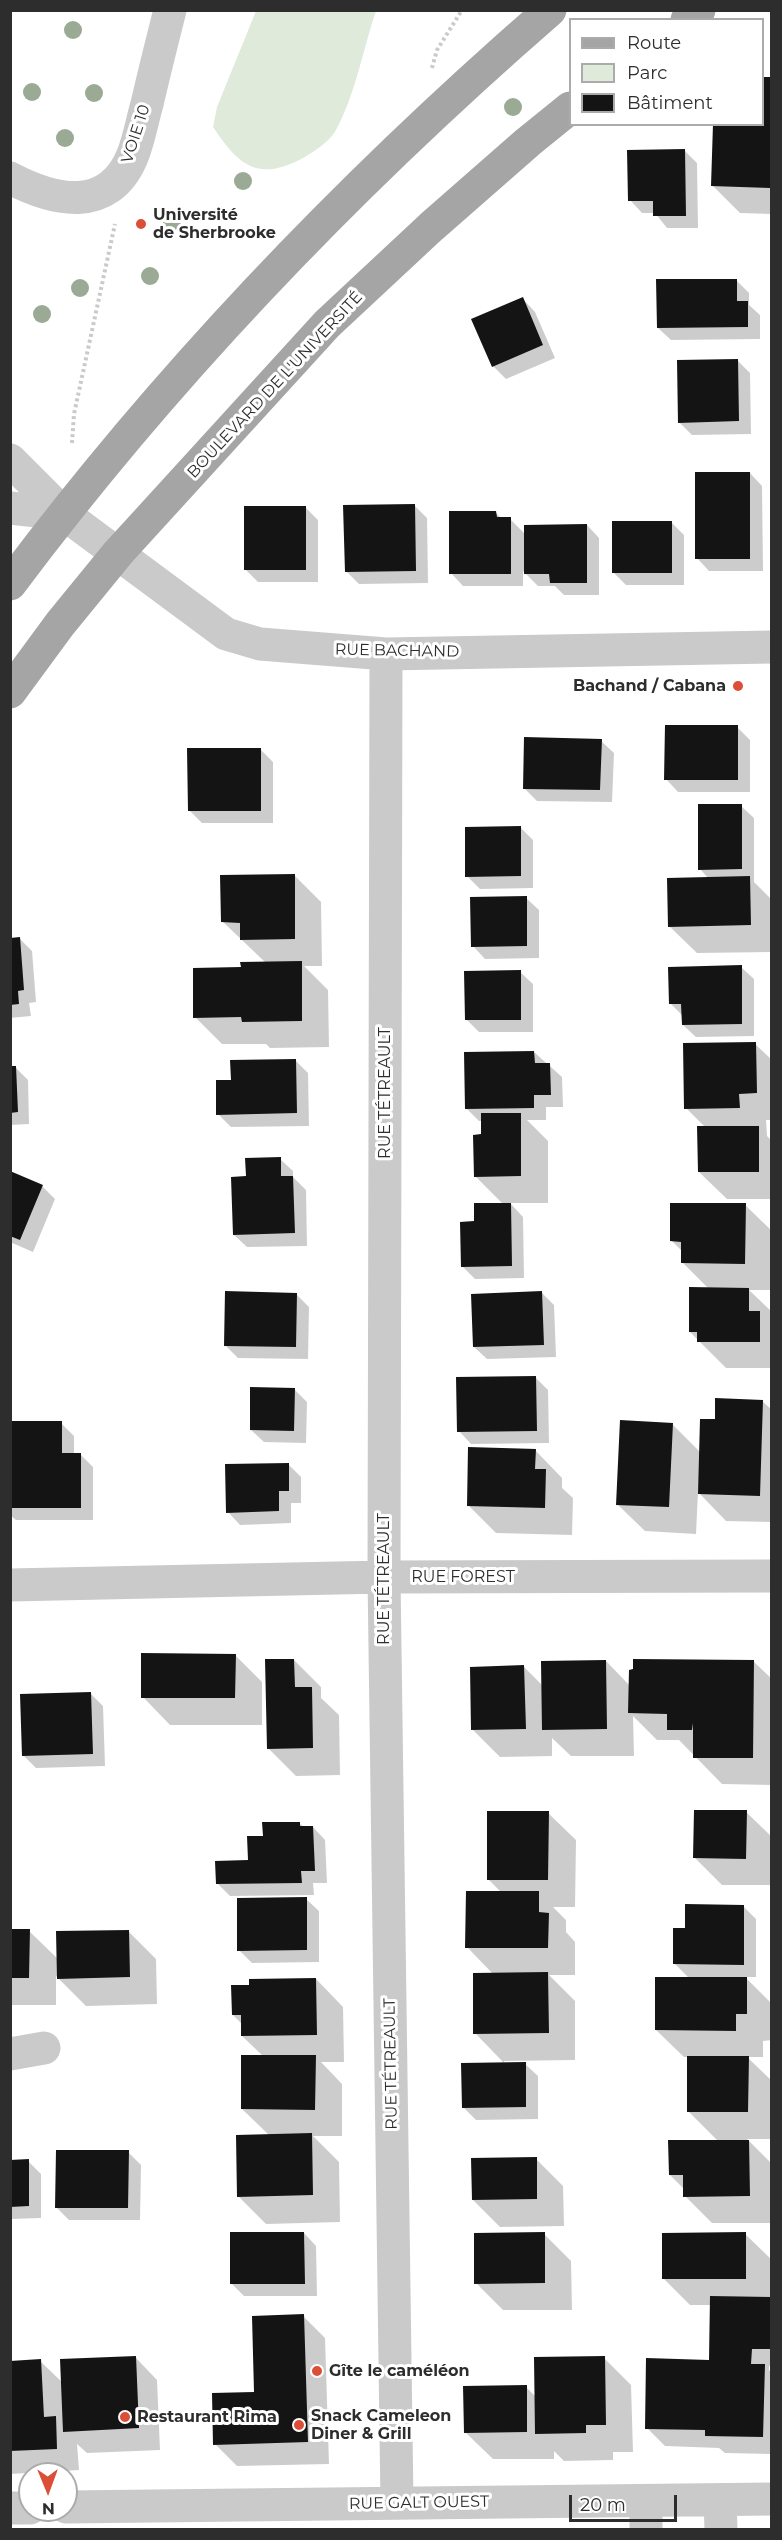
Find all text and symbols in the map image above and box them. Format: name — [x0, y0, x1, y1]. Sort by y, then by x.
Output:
legend — [569, 18, 764, 126]
text: Route — [627, 32, 681, 54]
text: Parc — [627, 62, 667, 84]
text: Bâtiment — [627, 92, 713, 114]
street label: VOIE 10 — [118, 102, 154, 166]
place label: Université de Sherbrooke — [153, 205, 276, 243]
marker: Université de Sherbrooke — [134, 217, 148, 231]
street label: BOULEVARD DE L'UNIVERSITÉ — [183, 288, 367, 482]
street label: RUE BACHAND — [335, 640, 459, 662]
place label: Bachand / Cabana — [573, 676, 726, 696]
marker: Bachand / Cabana — [731, 679, 745, 693]
street label: RUE TÉTREAULT — [375, 1027, 395, 1159]
street label: RUE TÉTREAULT — [374, 1513, 394, 1645]
street label: RUE FOREST — [411, 1567, 515, 1587]
street label: RUE TÉTREAULT — [380, 1998, 402, 2130]
place label: Gîte le caméléon — [329, 2361, 470, 2381]
marker: Gîte le caméléon — [310, 2364, 324, 2378]
place label: Snack Cameleon Diner & Grill — [311, 2406, 451, 2444]
place label: Restaurant Rima — [137, 2407, 277, 2427]
marker: Restaurant Rima — [118, 2410, 132, 2424]
marker: Snack Cameleon Diner & Grill — [292, 2418, 306, 2432]
north arrow — [18, 2462, 78, 2522]
scale bar — [572, 2483, 680, 2521]
street label: RUE GALT OUEST — [349, 2492, 489, 2514]
text: 20 m — [580, 2494, 626, 2516]
text: N — [42, 2499, 55, 2518]

